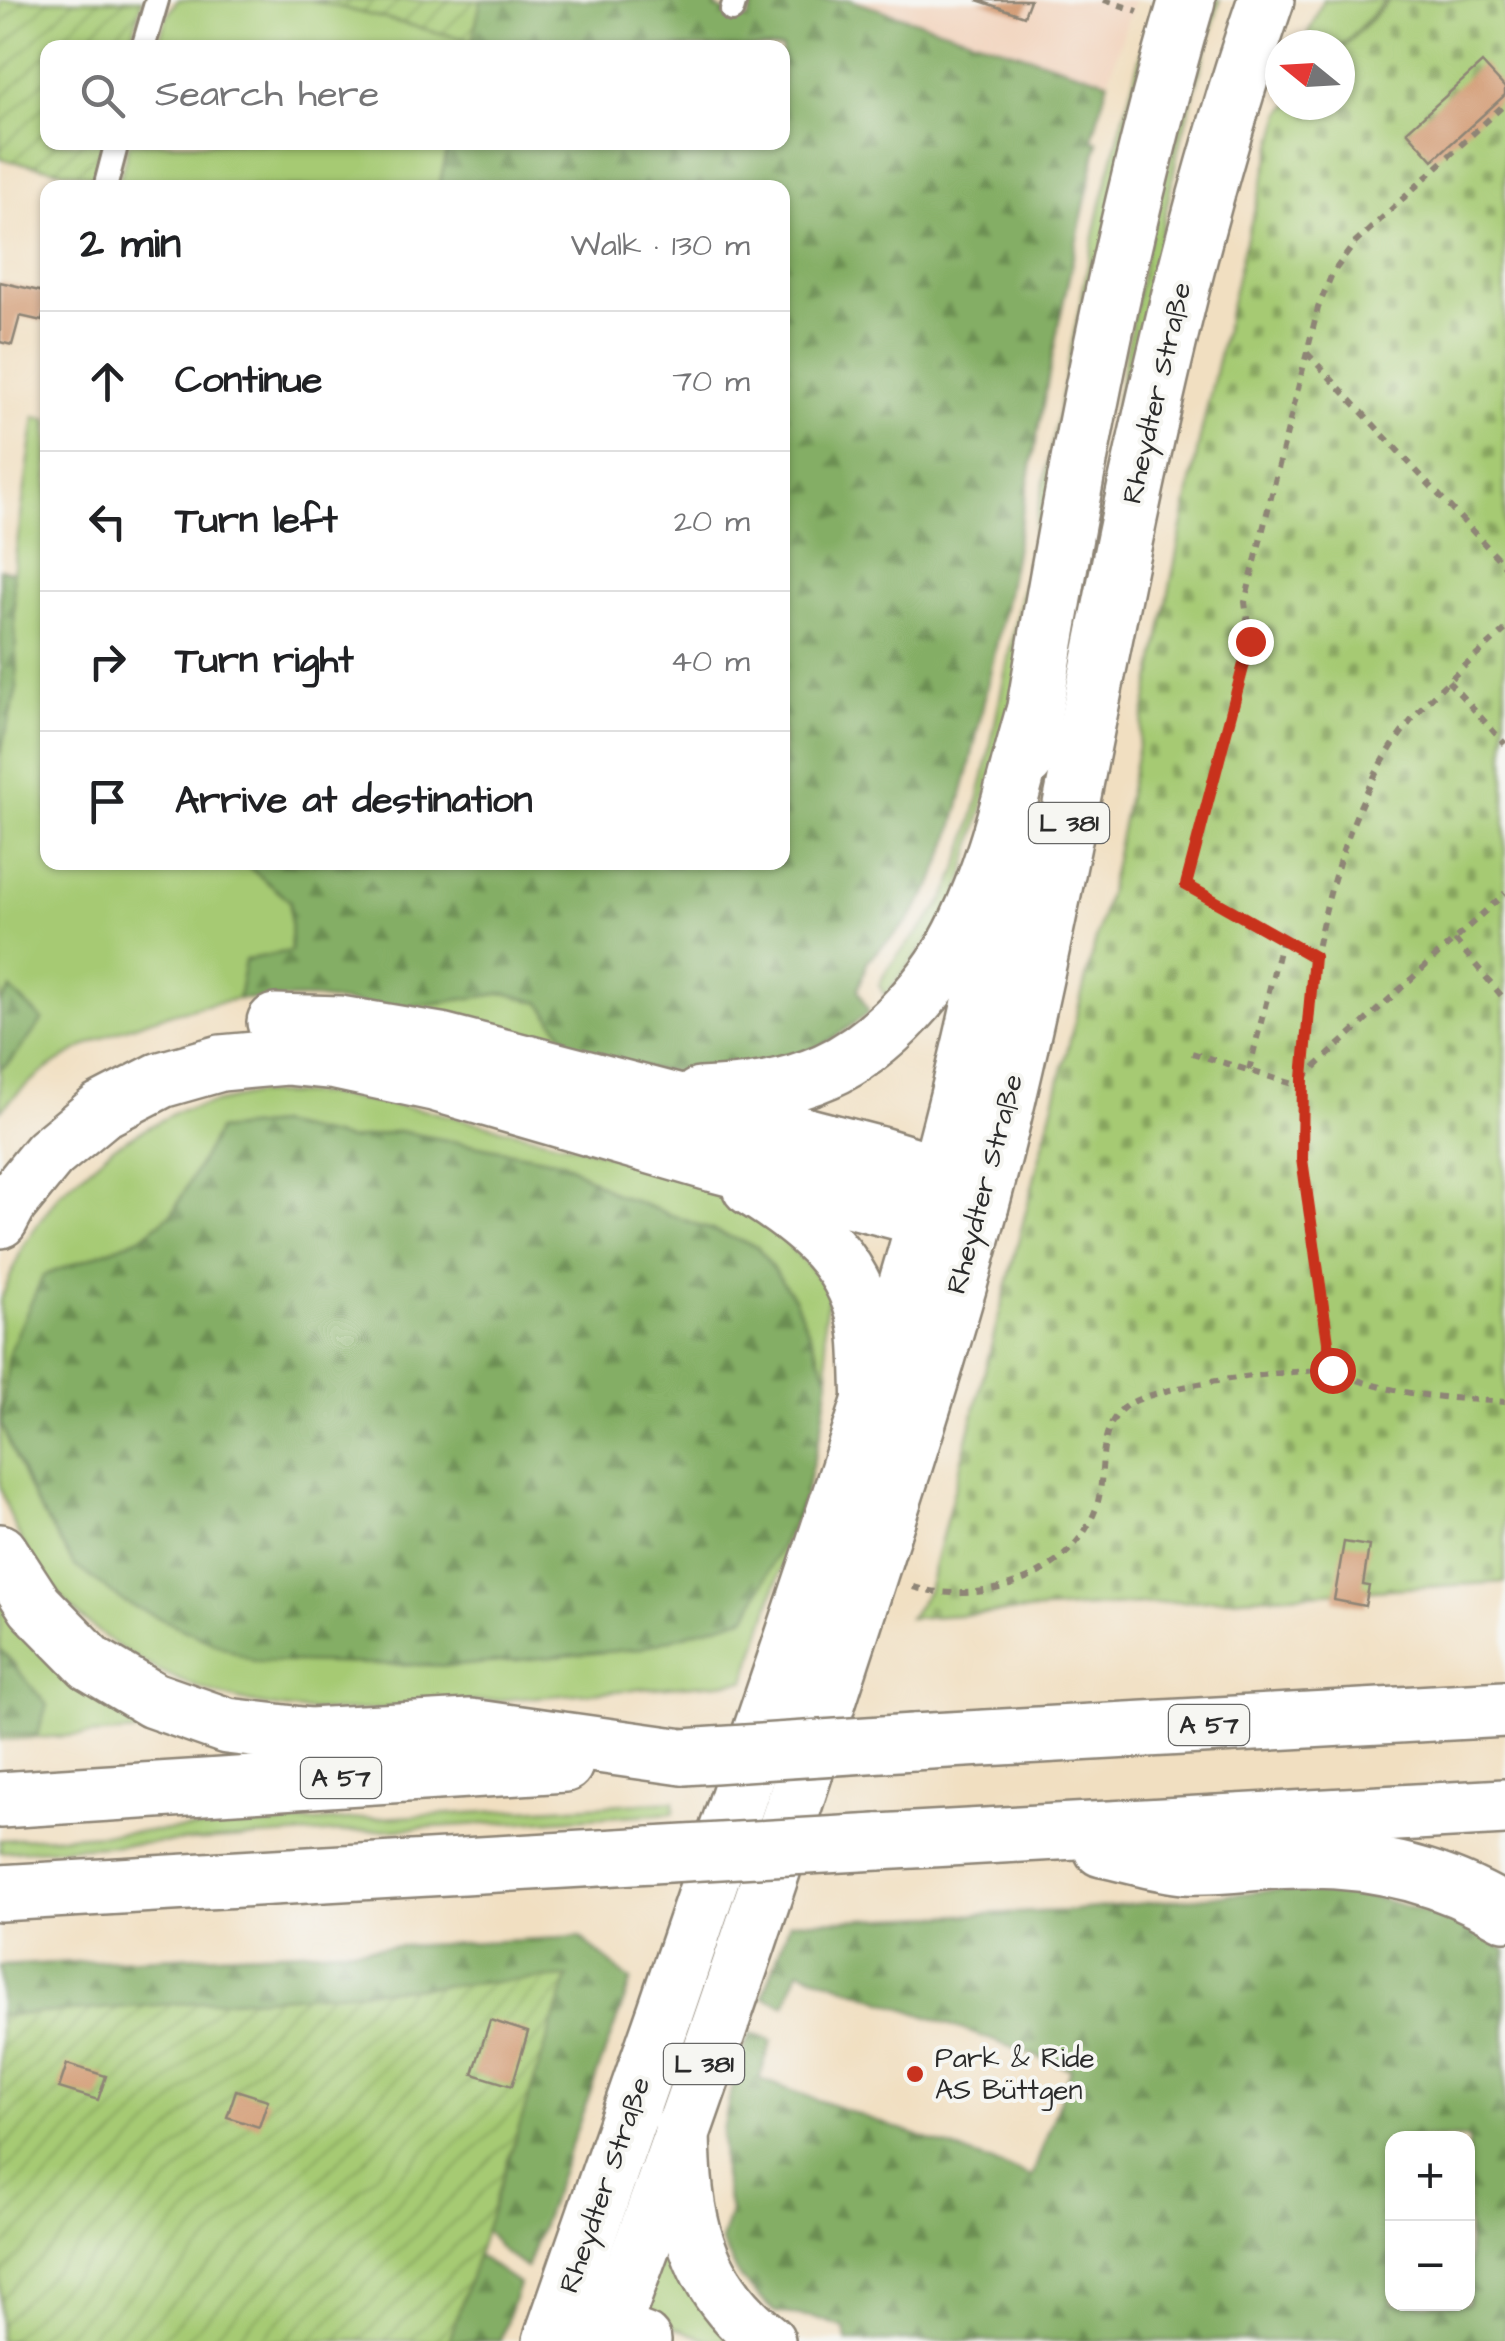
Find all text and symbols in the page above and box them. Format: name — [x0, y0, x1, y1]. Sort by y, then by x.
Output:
north arrow — [1265, 30, 1355, 120]
search box — [40, 40, 790, 150]
icon: search — [75, 68, 130, 123]
text: Search here — [155, 69, 379, 121]
text: 2 min — [80, 216, 181, 274]
text: Walk · 130 m — [571, 223, 750, 268]
street label: Rheydter Straße — [1113, 279, 1203, 508]
icon: ahead — [80, 354, 135, 409]
text: Continue — [175, 355, 322, 407]
text: 70 m — [672, 359, 750, 404]
icon: left — [80, 494, 135, 549]
text: Turn left — [175, 495, 338, 547]
text: 20 m — [674, 499, 750, 544]
route end — [1228, 619, 1274, 665]
icon: right — [80, 634, 135, 689]
text: Turn right — [175, 635, 354, 687]
text: 40 m — [670, 639, 750, 684]
icon: arrive — [80, 774, 135, 829]
text: Arrive at destination — [175, 775, 532, 827]
road number: L 381 — [1029, 803, 1109, 843]
street label: Rheydter Straße — [937, 1070, 1035, 1299]
route start — [1310, 1348, 1356, 1394]
road number: A 57 — [1169, 1705, 1249, 1745]
road number: A 57 — [301, 1758, 381, 1798]
place label: Park & Ride AS Büttgen — [935, 2039, 1095, 2111]
road number: L 381 — [664, 2044, 744, 2084]
marker: Park & Ride AS Büttgen — [904, 2063, 926, 2085]
street label: Rheydter Straße — [550, 2072, 662, 2299]
map controls — [1385, 2131, 1475, 2311]
button: + — [1385, 2131, 1475, 2221]
button: − — [1385, 2221, 1475, 2311]

